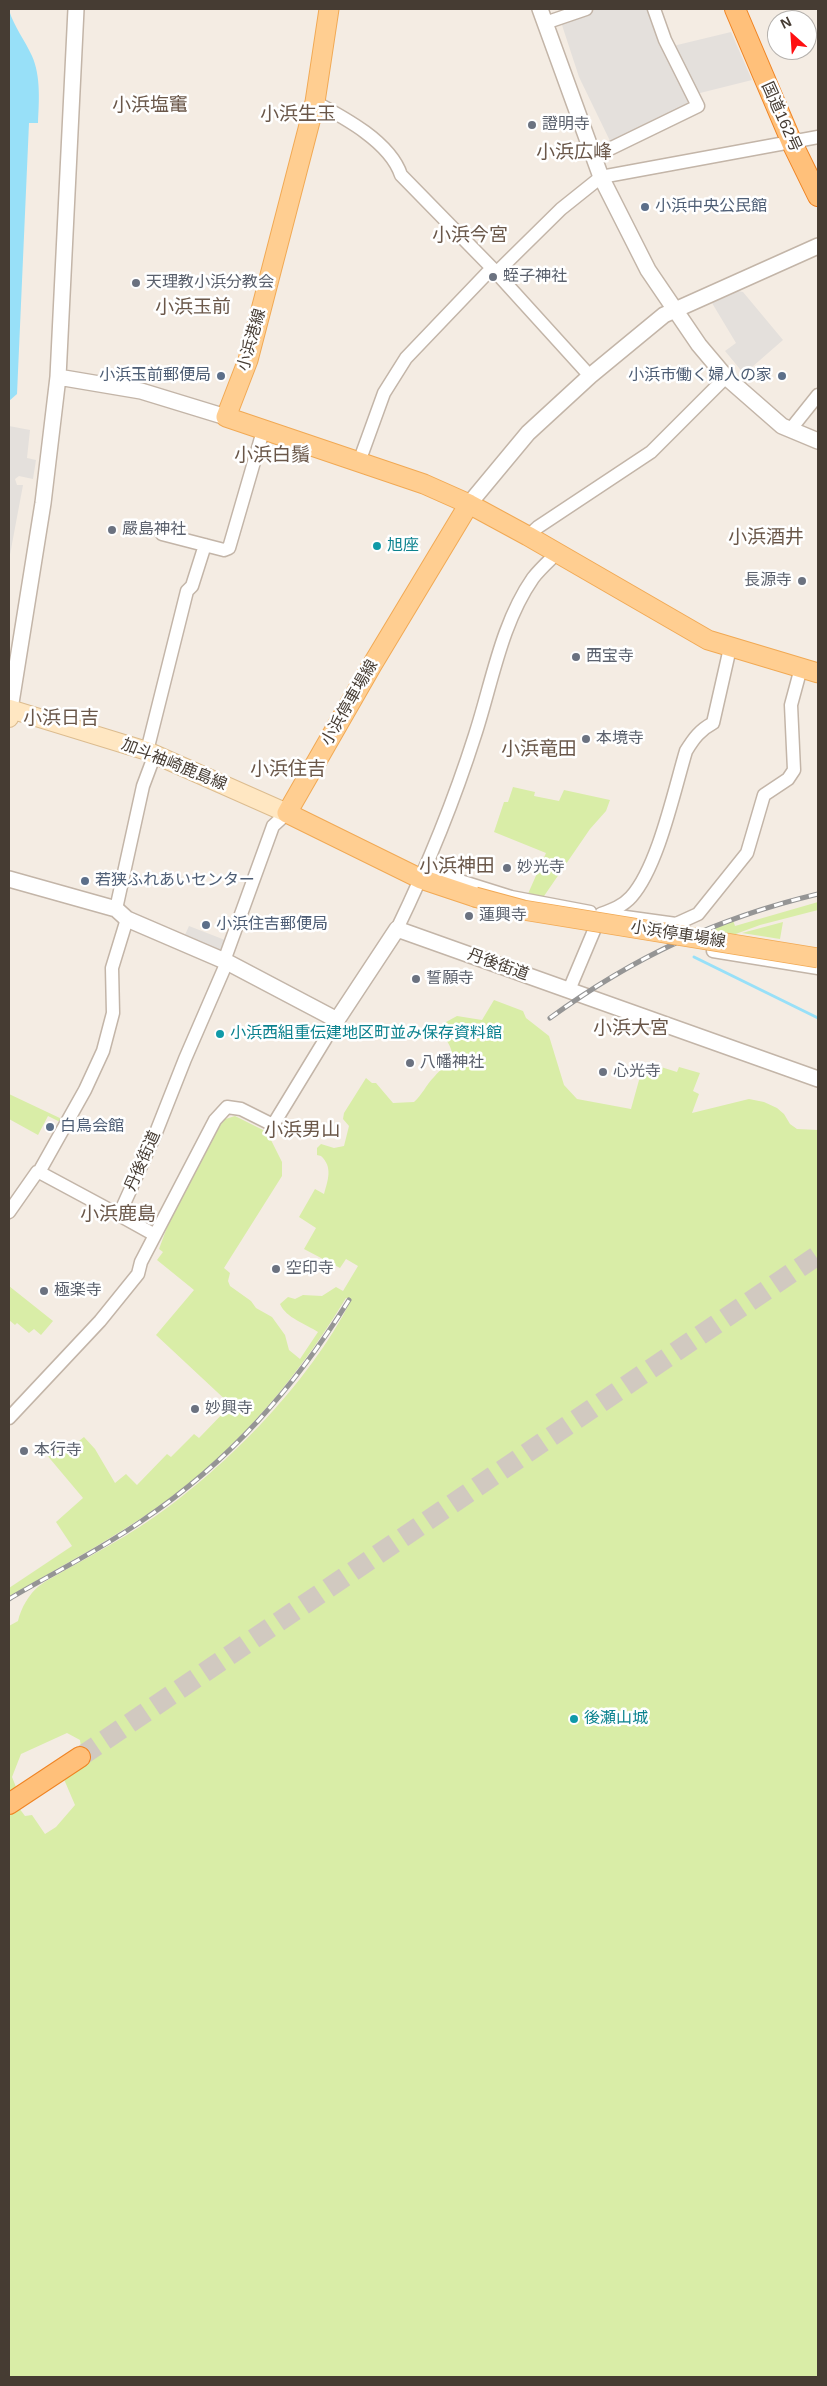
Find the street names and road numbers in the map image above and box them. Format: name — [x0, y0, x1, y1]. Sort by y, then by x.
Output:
street label: 国道162号 — [757, 79, 805, 155]
street label: 小浜港線 — [234, 307, 270, 373]
street label: 小浜停車場線 — [318, 657, 382, 749]
street label: 加斗袖崎鹿島線 — [118, 735, 230, 795]
street label: 小浜停車場線 — [629, 918, 727, 952]
street label: 丹後街道 — [465, 945, 531, 985]
street label: 丹後街道 — [121, 1128, 165, 1194]

